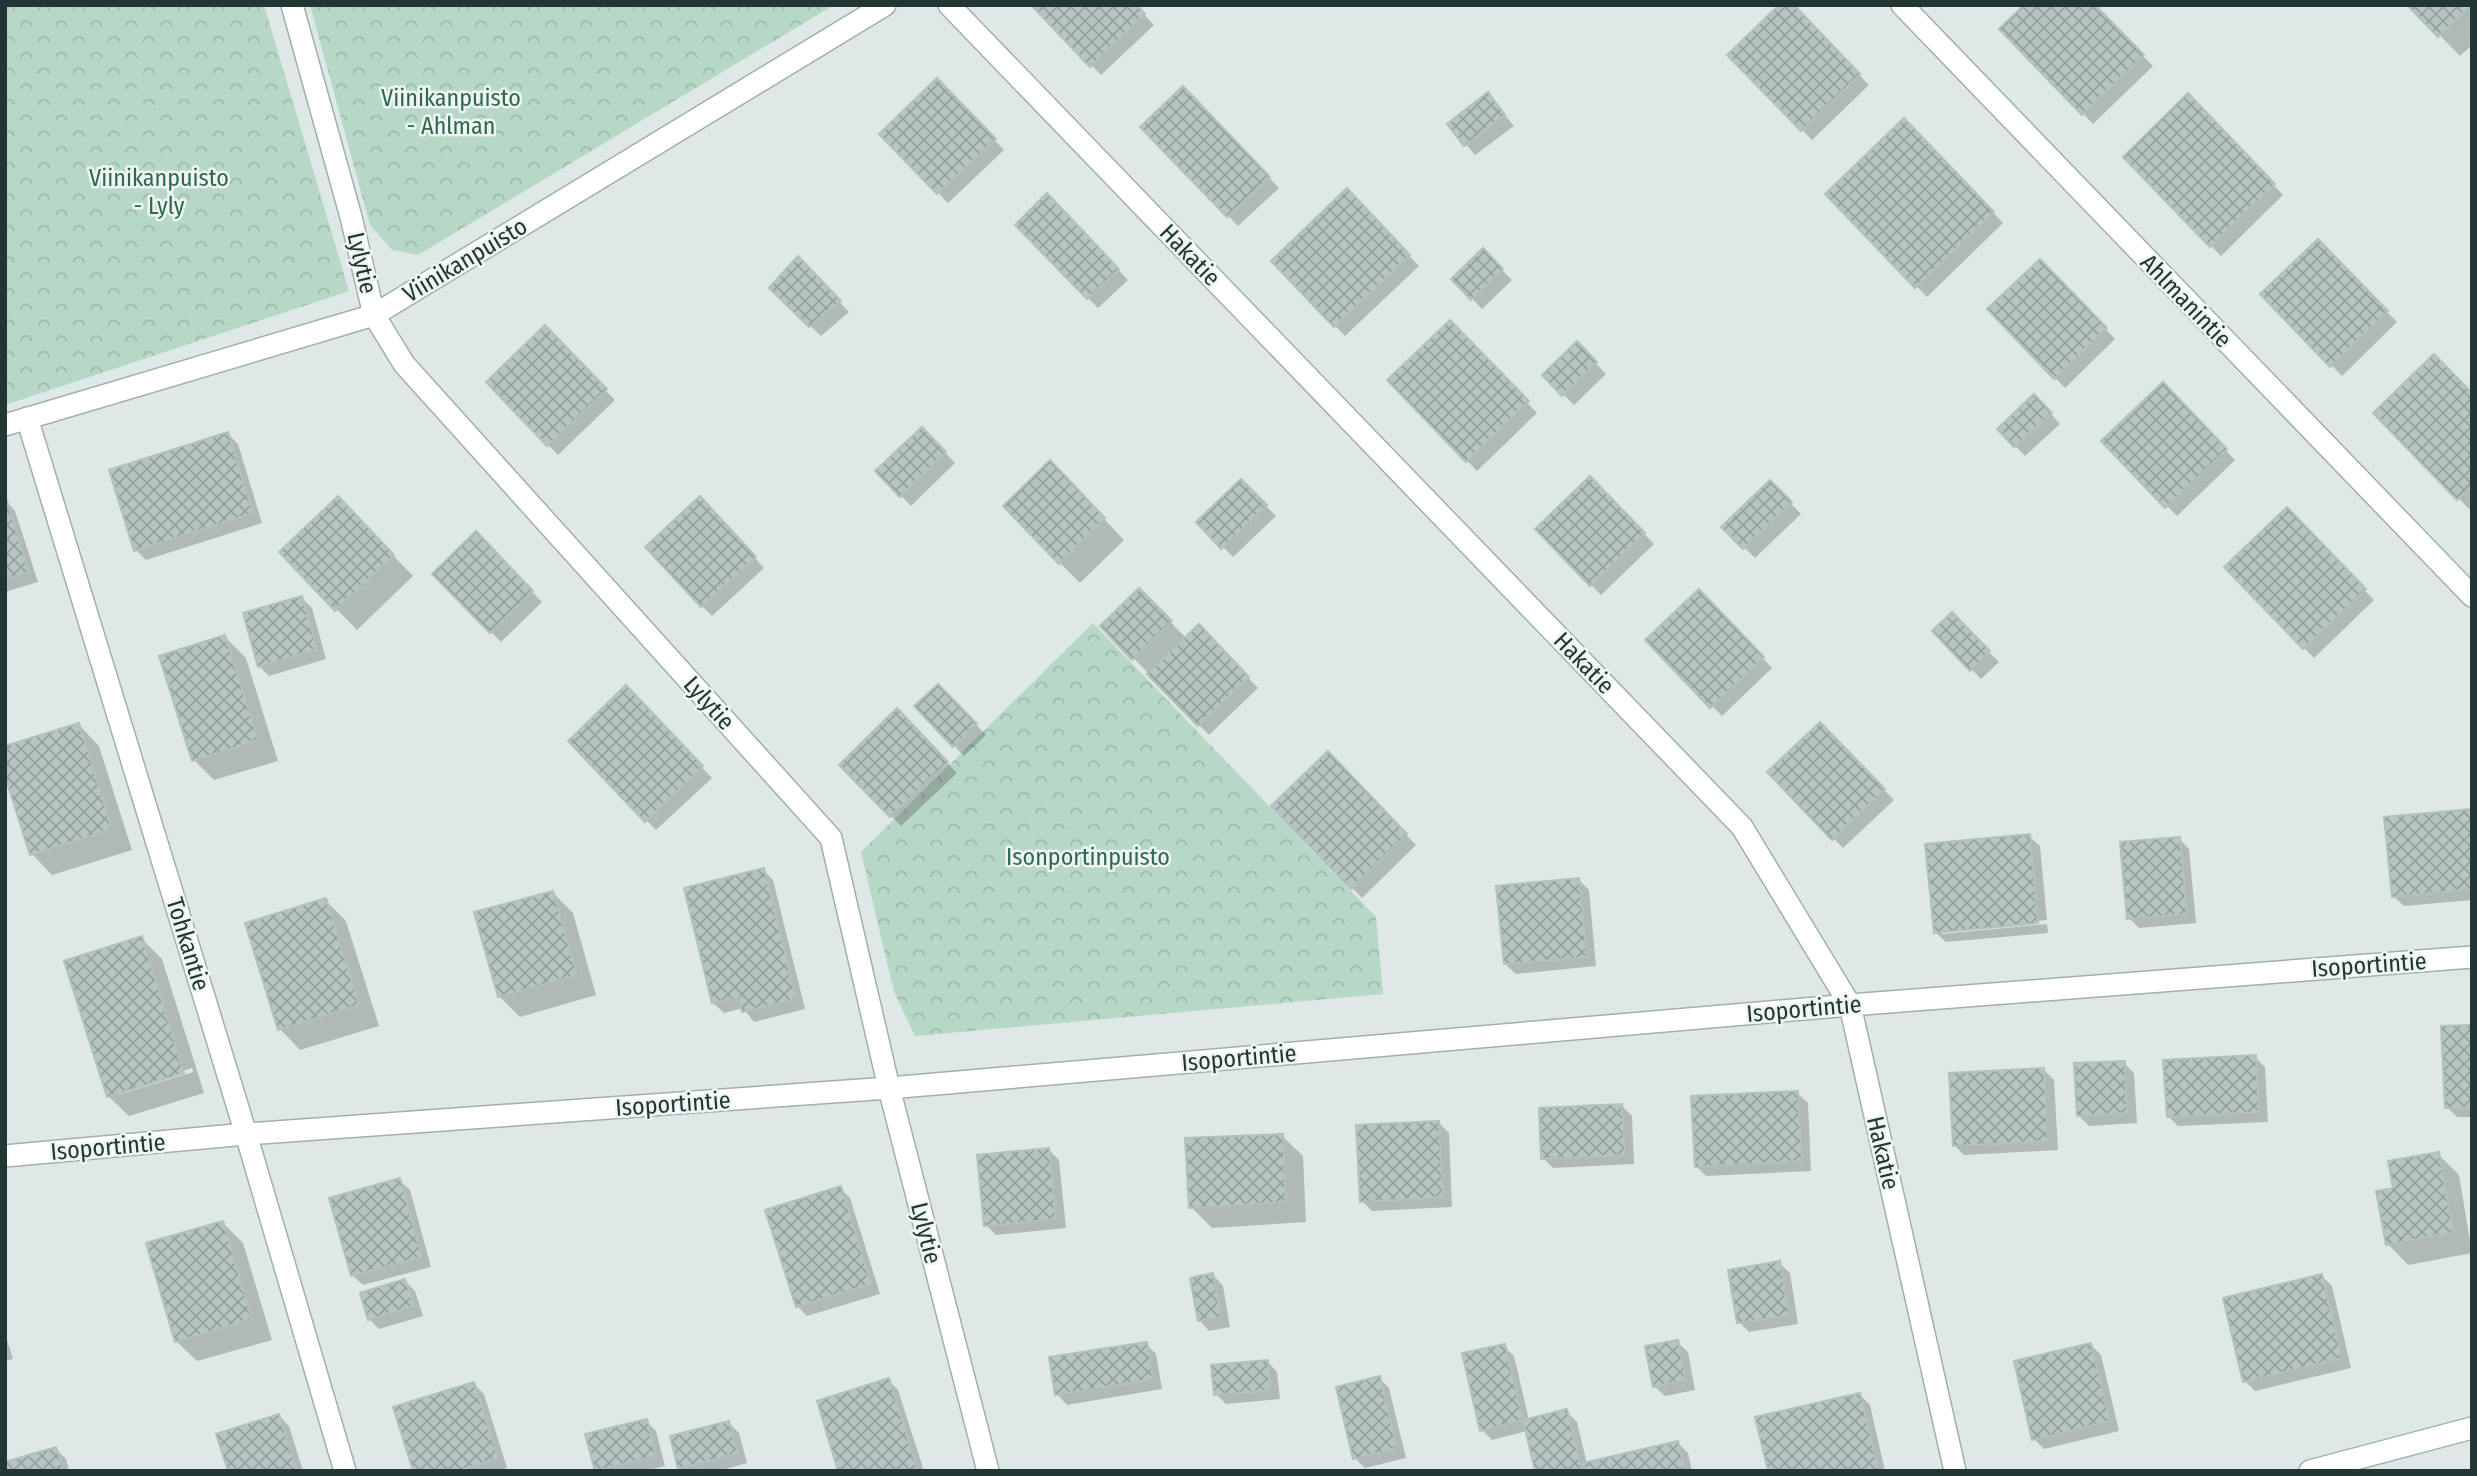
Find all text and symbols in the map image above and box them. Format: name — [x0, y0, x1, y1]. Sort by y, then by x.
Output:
park label: Viinikanpuisto - Ahlman — [381, 84, 521, 140]
park label: Viinikanpuisto - Lyly — [89, 164, 229, 220]
street label: Viinikanpuisto — [398, 212, 532, 308]
street label: Hakatie — [1154, 218, 1226, 292]
street label: Lylytie — [341, 229, 383, 297]
street label: Ahlmanintie — [2135, 249, 2237, 353]
street label: Hakatie — [1548, 626, 1620, 700]
street label: Lylytie — [678, 670, 740, 736]
park label: Isonportinpuisto — [1006, 843, 1170, 871]
street label: Tohkantie — [161, 894, 215, 994]
street label: Isoportintie — [2311, 947, 2427, 983]
street label: Isoportintie — [1745, 990, 1863, 1028]
street label: Isoportintie — [1180, 1039, 1298, 1077]
street label: Isoportintie — [615, 1086, 731, 1122]
street label: Hakatie — [1861, 1113, 1905, 1193]
street label: Isoportintie — [49, 1128, 167, 1166]
street label: Lylytie — [905, 1199, 947, 1267]

